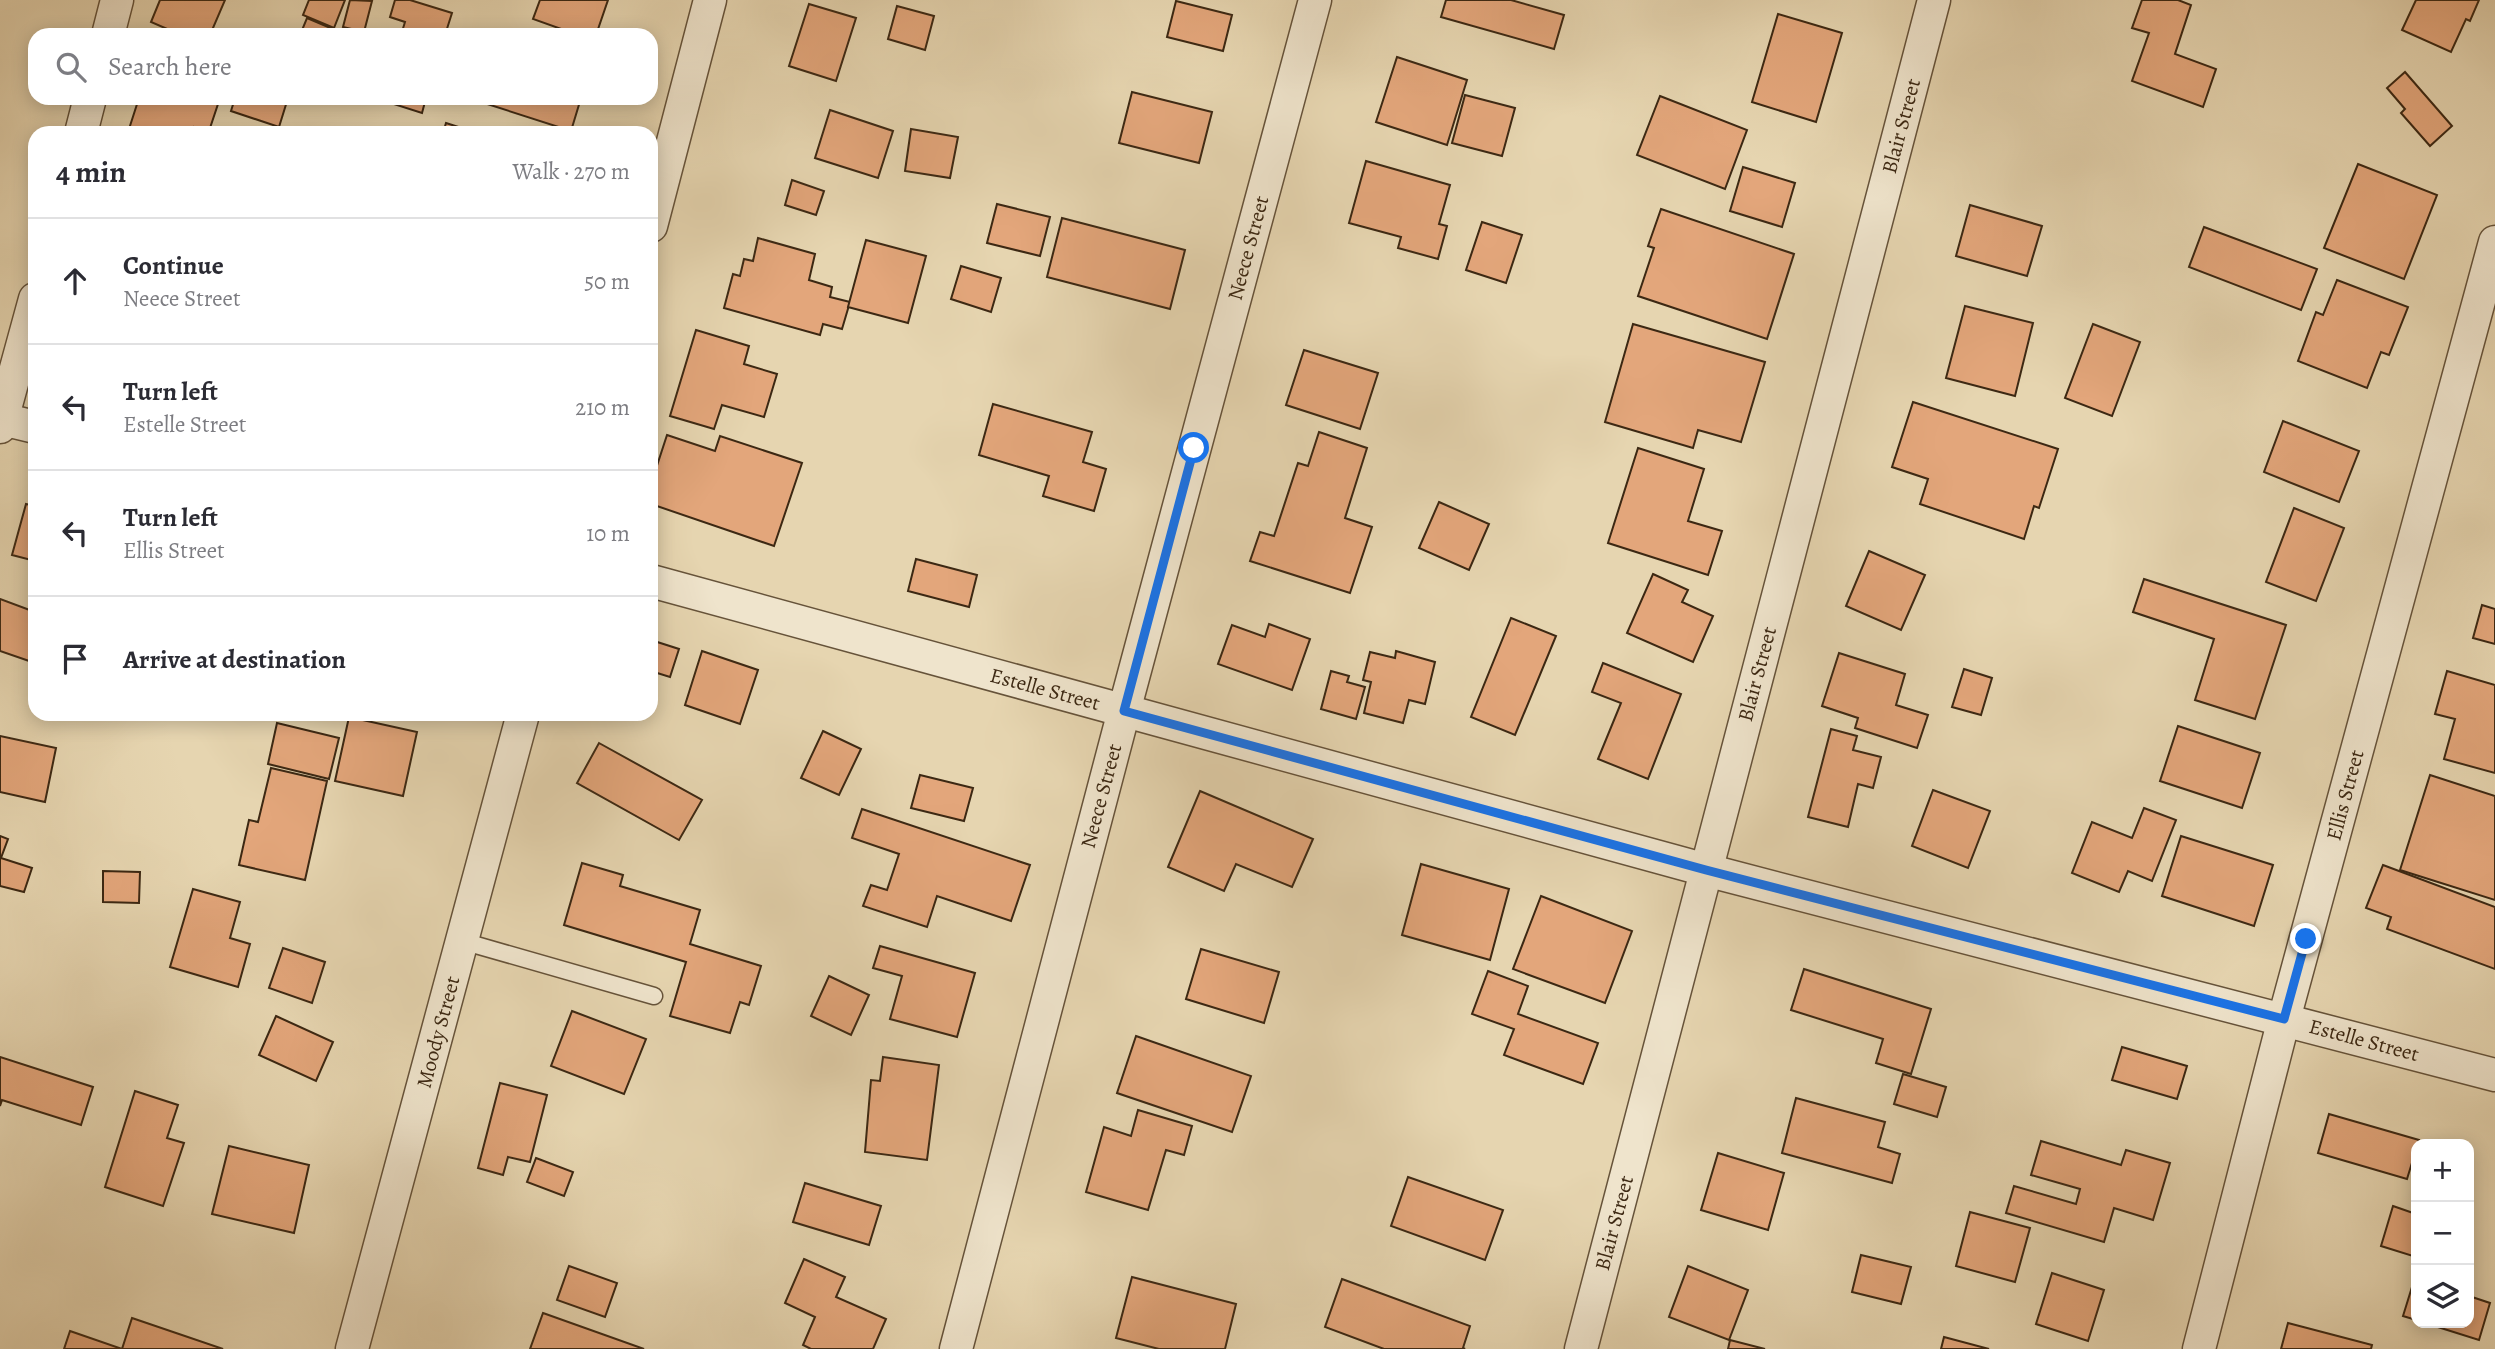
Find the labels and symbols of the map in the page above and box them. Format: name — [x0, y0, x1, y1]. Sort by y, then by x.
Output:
street label: Blair Street — [1875, 75, 1927, 177]
street label: Neece Street — [1221, 192, 1275, 303]
route start — [1178, 432, 1209, 463]
street label: Blair Street — [1731, 623, 1783, 725]
street label: Estelle Street — [987, 661, 1103, 717]
street label: Neece Street — [1074, 740, 1128, 851]
street label: Ellis Street — [2319, 746, 2371, 843]
route end — [2290, 923, 2321, 954]
street label: Moody Street — [410, 973, 466, 1091]
street label: Estelle Street — [2306, 1012, 2422, 1068]
street label: Blair Street — [1588, 1172, 1640, 1274]

